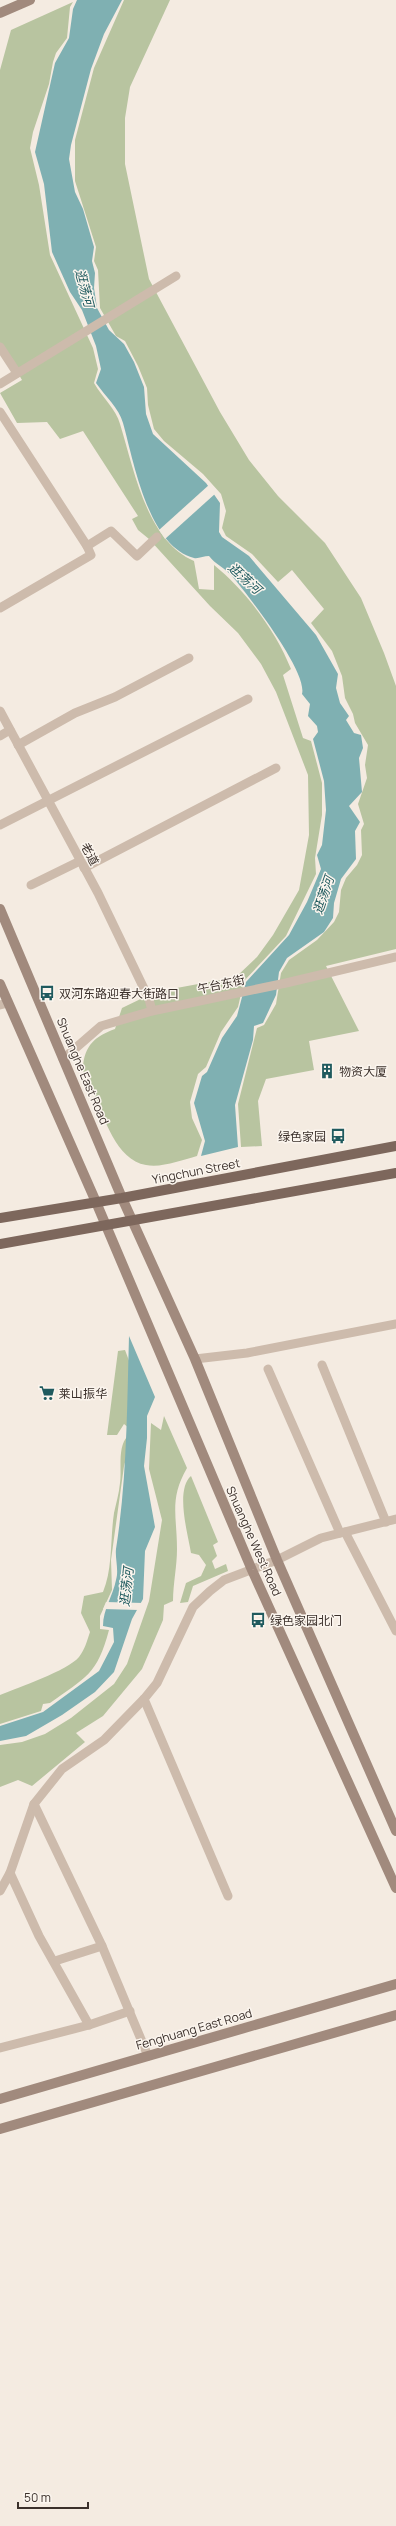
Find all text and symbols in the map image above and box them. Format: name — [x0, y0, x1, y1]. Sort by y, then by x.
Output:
water label: 逛荡河 — [71, 267, 100, 312]
water label: 逛荡河 — [224, 558, 268, 600]
street label: 老道 — [77, 839, 103, 869]
water label: 逛荡河 — [308, 871, 339, 916]
street label: 午台东街 — [196, 971, 246, 997]
bus stop icon: 双河东路迎春大街路口 — [38, 984, 56, 1002]
place label: 双河东路迎春大街路口 — [59, 985, 179, 1002]
street label: Shuanghe East Road — [53, 1015, 113, 1127]
building icon: 物资大厦 — [318, 1062, 336, 1080]
place label: 物资大厦 — [339, 1063, 387, 1080]
bus stop icon: 绿色家园 — [329, 1127, 347, 1145]
place label: 绿色家园 — [278, 1128, 326, 1145]
street label: Yingchun Street — [151, 1154, 242, 1188]
supermarket icon: 莱山振华 — [38, 1384, 56, 1402]
place label: 莱山振华 — [59, 1385, 107, 1402]
street label: Shuanghe West Road — [222, 1483, 286, 1599]
water label: 逛荡河 — [115, 1564, 137, 1607]
bus stop icon: 绿色家园北门 — [249, 1611, 267, 1629]
place label: 绿色家园北门 — [270, 1612, 342, 1629]
street label: Fenghuang East Road — [134, 2004, 254, 2054]
scale bar — [18, 2484, 88, 2510]
text: 50 m — [24, 2489, 51, 2506]

